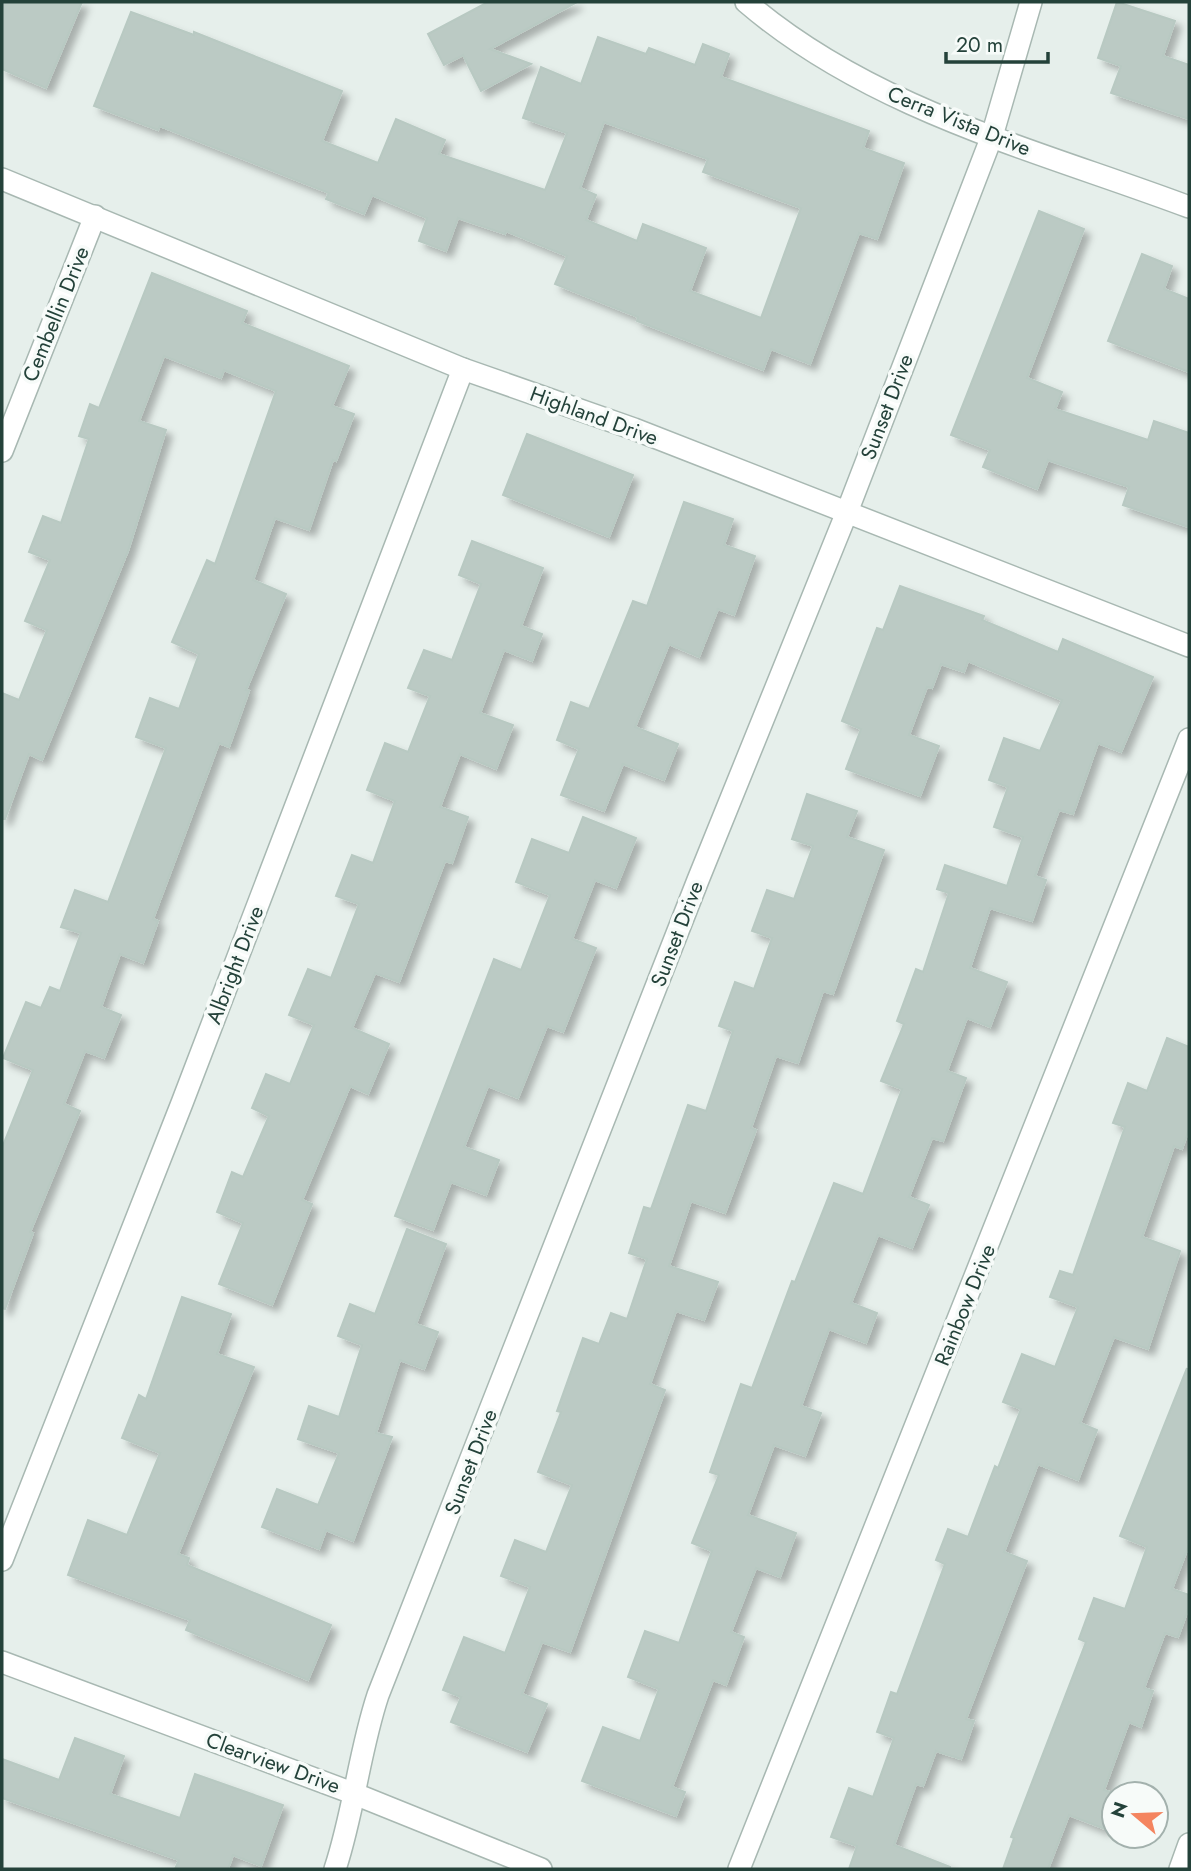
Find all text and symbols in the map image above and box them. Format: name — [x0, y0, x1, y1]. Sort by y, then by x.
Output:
scale bar — [946, 21, 1048, 65]
text: 20 m — [956, 30, 1003, 60]
street label: Cerra Vista Drive — [883, 79, 1035, 163]
street label: Cembellin Drive — [15, 242, 97, 386]
street label: Sunset Drive — [853, 350, 921, 464]
street label: Highland Drive — [526, 379, 662, 453]
street label: Sunset Drive — [643, 877, 711, 991]
street label: Albright Drive — [199, 901, 271, 1028]
street label: Rainbow Drive — [927, 1240, 1003, 1370]
street label: Sunset Drive — [437, 1405, 505, 1519]
street label: Clearview Drive — [202, 1725, 344, 1801]
north arrow — [1100, 1780, 1170, 1850]
text: N — [1104, 1798, 1135, 1821]

